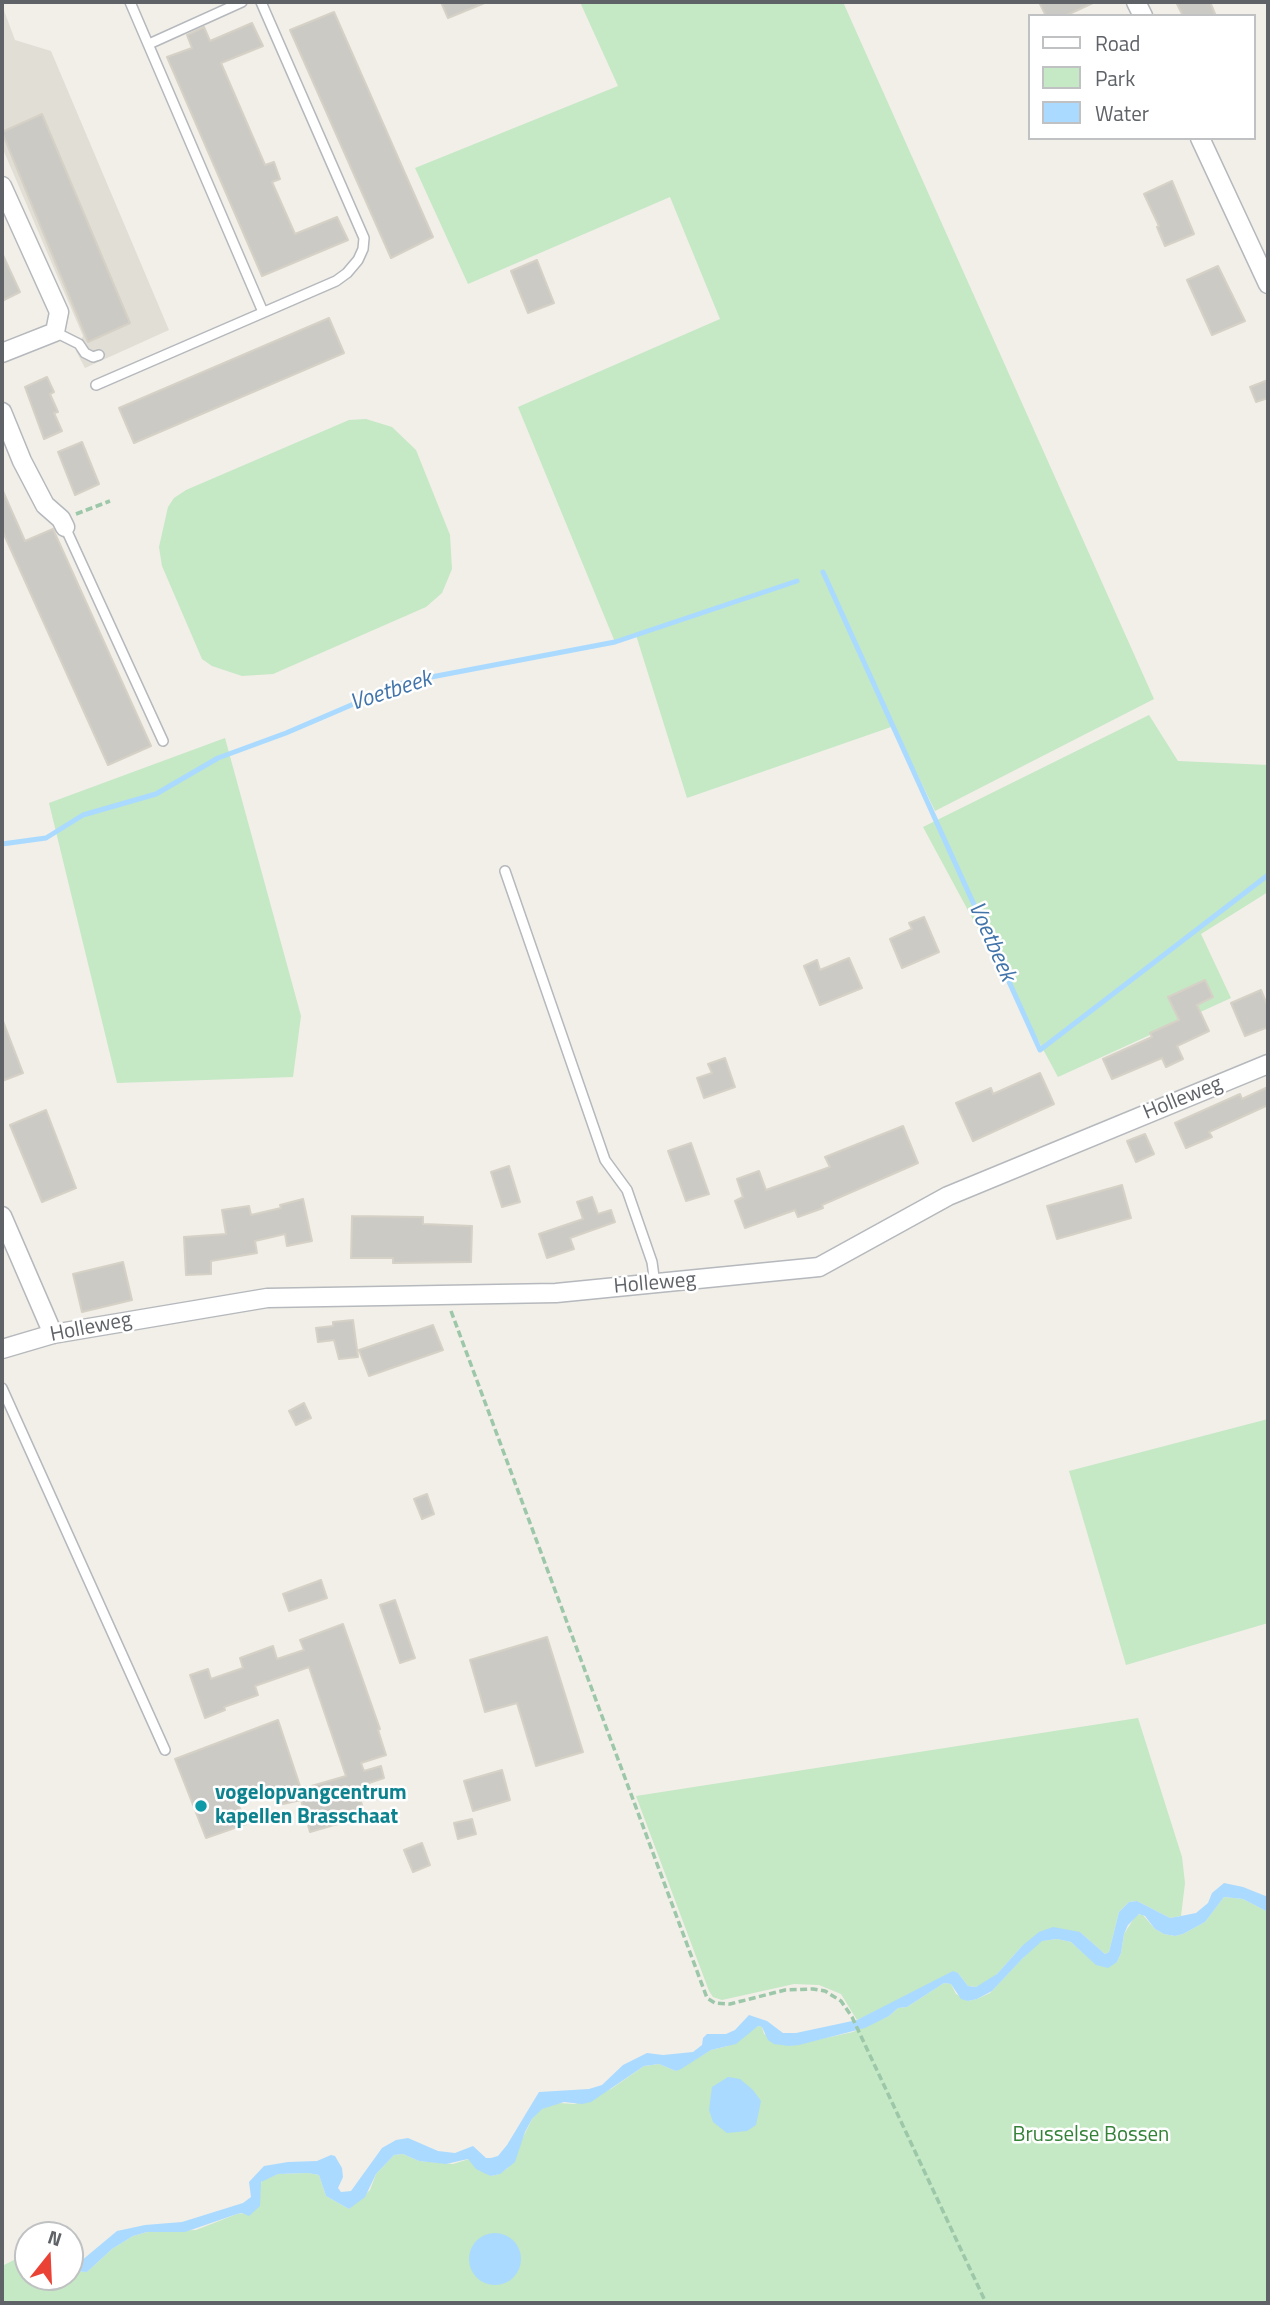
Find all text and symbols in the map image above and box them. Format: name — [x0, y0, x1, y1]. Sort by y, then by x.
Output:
legend — [1028, 14, 1256, 140]
text: Road — [1095, 27, 1140, 59]
text: Park — [1095, 62, 1135, 94]
text: Water — [1095, 97, 1149, 129]
water label: Voetbeek — [347, 666, 435, 718]
water label: Voetbeek — [961, 898, 1021, 986]
street label: Holleweg — [1140, 1072, 1226, 1126]
street label: Holleweg — [613, 1268, 697, 1300]
street label: Holleweg — [48, 1308, 134, 1348]
place label: vogelopvangcentrum kapellen Brasschaat — [215, 1781, 407, 1831]
marker: vogelopvangcentrum kapellen Brasschaat — [193, 1798, 209, 1814]
park label: Brusselse Bossen — [1013, 2123, 1169, 2149]
north arrow — [14, 2221, 84, 2291]
text: N — [44, 2222, 66, 2253]

